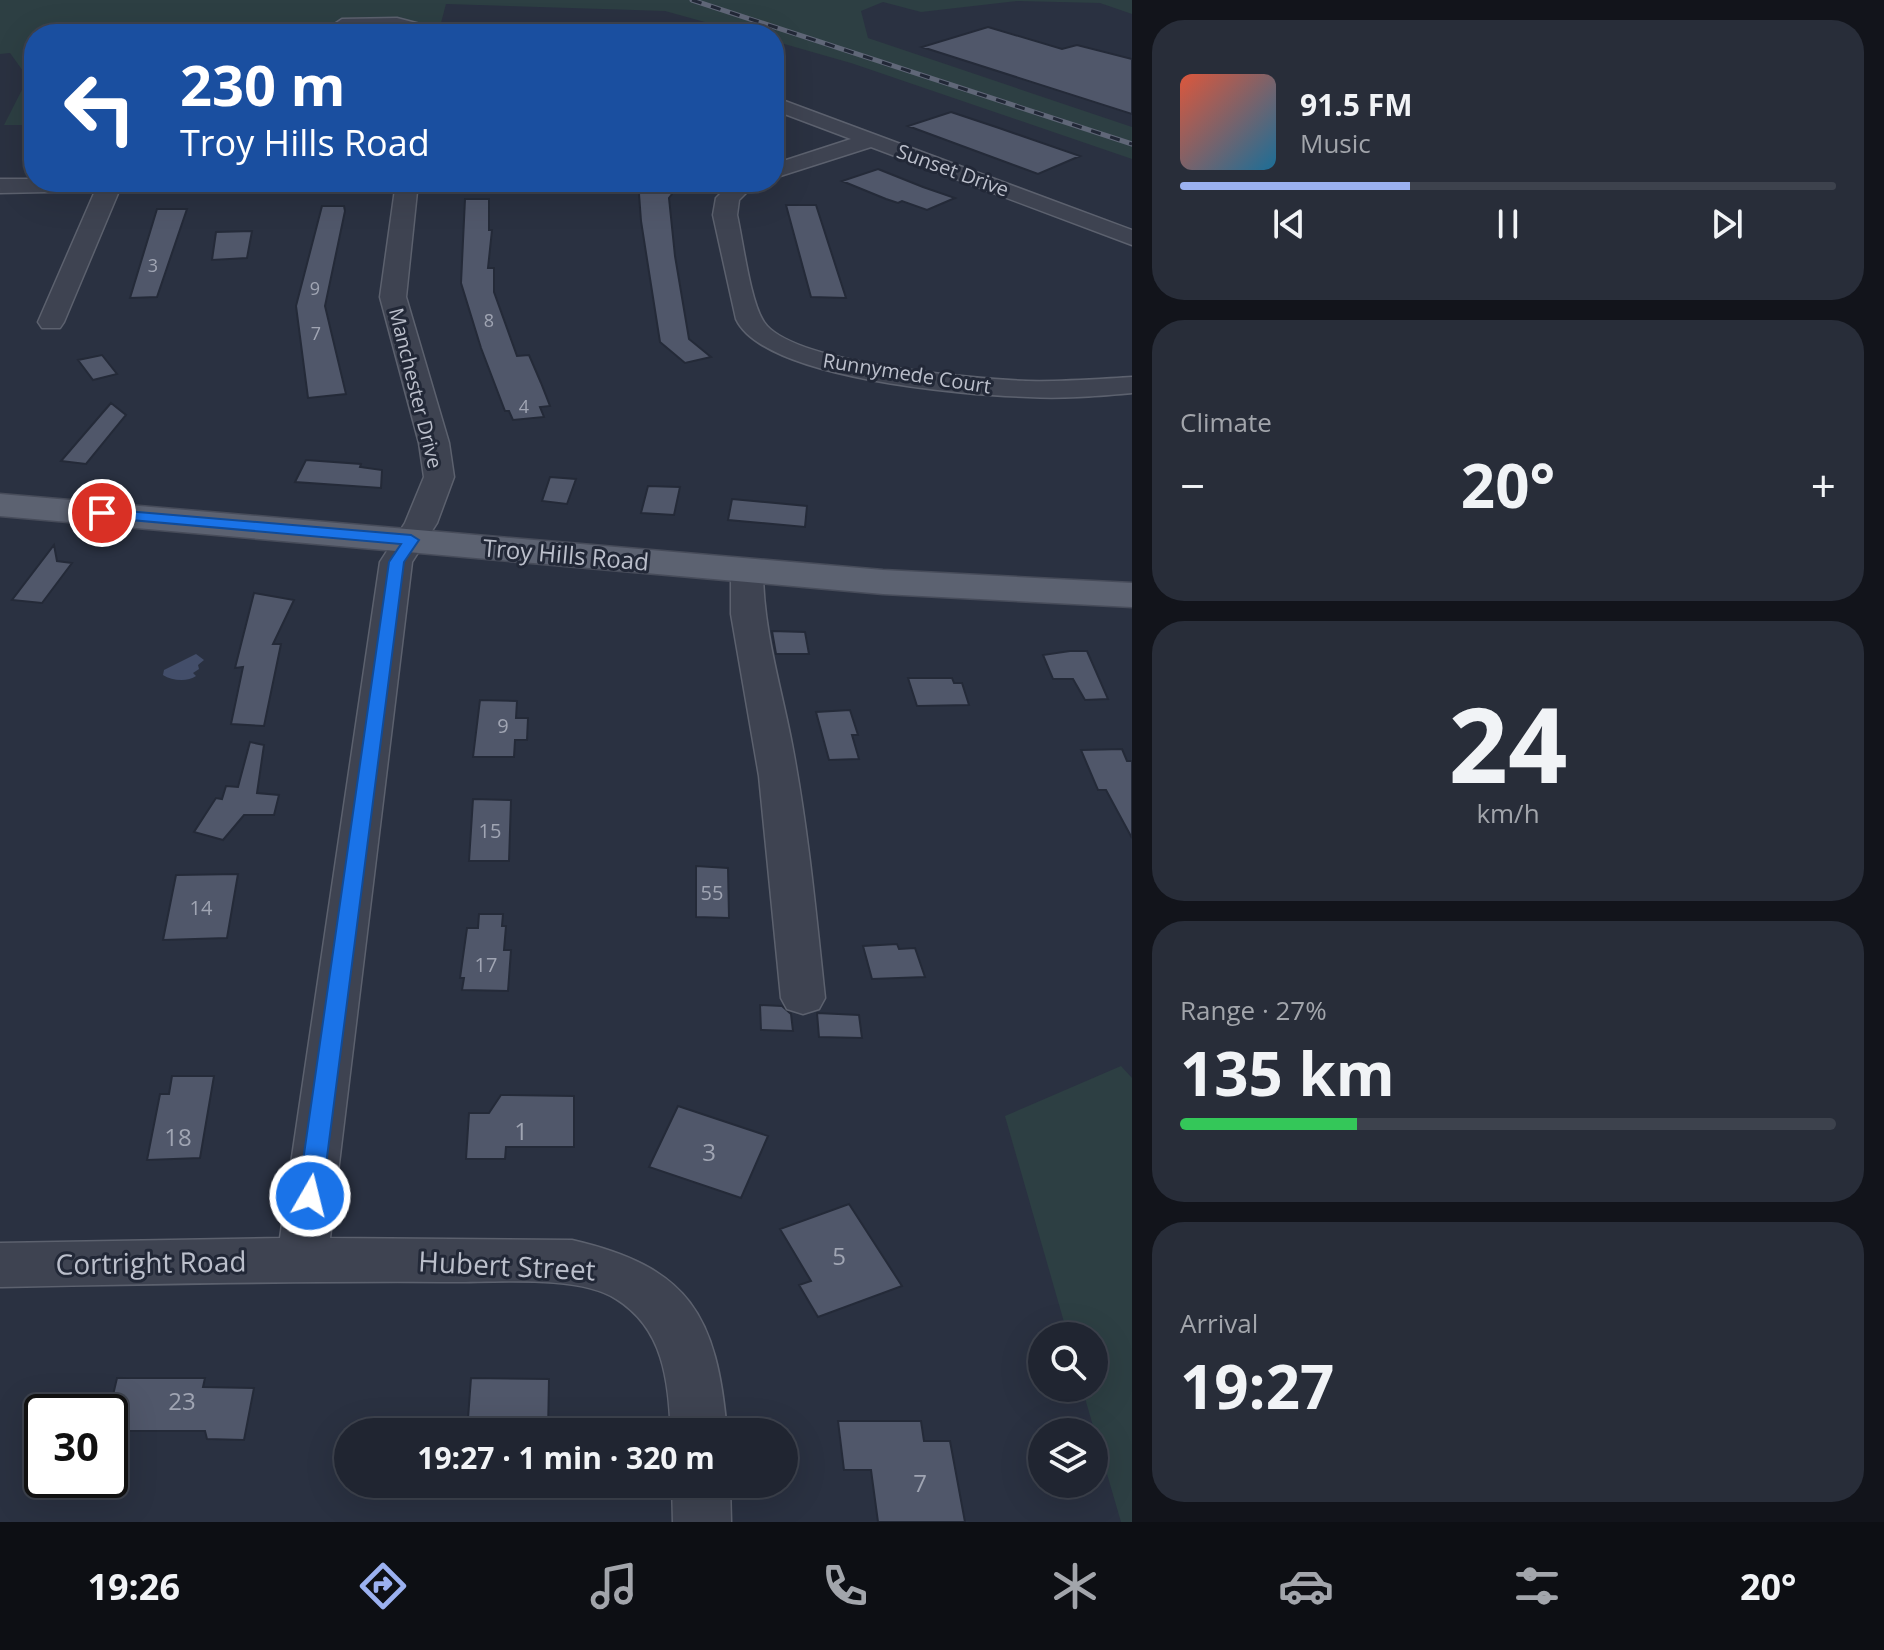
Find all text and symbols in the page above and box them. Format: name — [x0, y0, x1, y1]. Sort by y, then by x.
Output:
text: 230 m — [180, 46, 346, 122]
icon: left — [48, 56, 152, 160]
text: 91.5 FM — [1300, 84, 1413, 125]
text: Troy Hills Road — [180, 118, 430, 167]
text: Music — [1300, 125, 1371, 161]
street label: Sunset Drive — [893, 137, 1013, 203]
icon: previous — [1267, 202, 1311, 246]
icon: pause — [1486, 202, 1530, 246]
icon: next — [1705, 202, 1749, 246]
house number: 3 — [148, 253, 158, 277]
house number: 9 — [310, 276, 320, 300]
street label: Manchester Drive — [383, 305, 449, 471]
house number: 8 — [484, 308, 494, 332]
house number: 7 — [311, 321, 321, 345]
street label: Runnymede Court — [821, 346, 993, 400]
house number: 4 — [519, 394, 529, 418]
text: Climate — [1180, 404, 1272, 440]
text: 20° — [1461, 444, 1555, 526]
text: − — [1180, 455, 1205, 515]
text: + — [1811, 455, 1836, 515]
pin — [68, 479, 136, 547]
icon: arrive — [80, 491, 124, 535]
street label: Troy Hills Road — [482, 530, 650, 578]
text: 24 — [1449, 672, 1567, 813]
house number: 9 — [497, 712, 509, 739]
text: km/h — [1476, 795, 1540, 831]
house number: 15 — [479, 817, 501, 844]
house number: 55 — [701, 879, 723, 906]
house number: 14 — [190, 894, 213, 921]
house number: 17 — [475, 951, 497, 978]
text: Range · 27% — [1180, 992, 1327, 1028]
text: 135 km — [1180, 1032, 1395, 1114]
house number: 1 — [514, 1114, 528, 1147]
house number: 18 — [164, 1120, 192, 1153]
house number: 3 — [702, 1135, 716, 1168]
position arrow — [268, 1154, 352, 1238]
house number: 5 — [832, 1239, 846, 1272]
street label: Cortright Road — [55, 1241, 247, 1283]
street label: Hubert Street — [417, 1241, 597, 1289]
text: Arrival — [1180, 1305, 1258, 1341]
map controls — [1028, 1322, 1108, 1498]
button: search — [1028, 1322, 1108, 1402]
text: 19:27 — [1180, 1345, 1334, 1427]
house number: 23 — [168, 1384, 196, 1417]
speed limit sign: 30 — [24, 1394, 128, 1498]
button: layers — [1028, 1418, 1108, 1498]
text: 19:27 · 1 min · 320 m — [417, 1437, 715, 1478]
house number: 7 — [913, 1466, 927, 1499]
icon: directions — [355, 1558, 411, 1614]
icon: music — [586, 1558, 642, 1614]
icon: phone — [817, 1558, 873, 1614]
icon: climate — [1047, 1558, 1103, 1614]
icon: car — [1278, 1558, 1334, 1614]
icon: filters — [1509, 1558, 1565, 1614]
text: 19:26 — [87, 1562, 180, 1611]
text: 20° — [1740, 1562, 1797, 1611]

